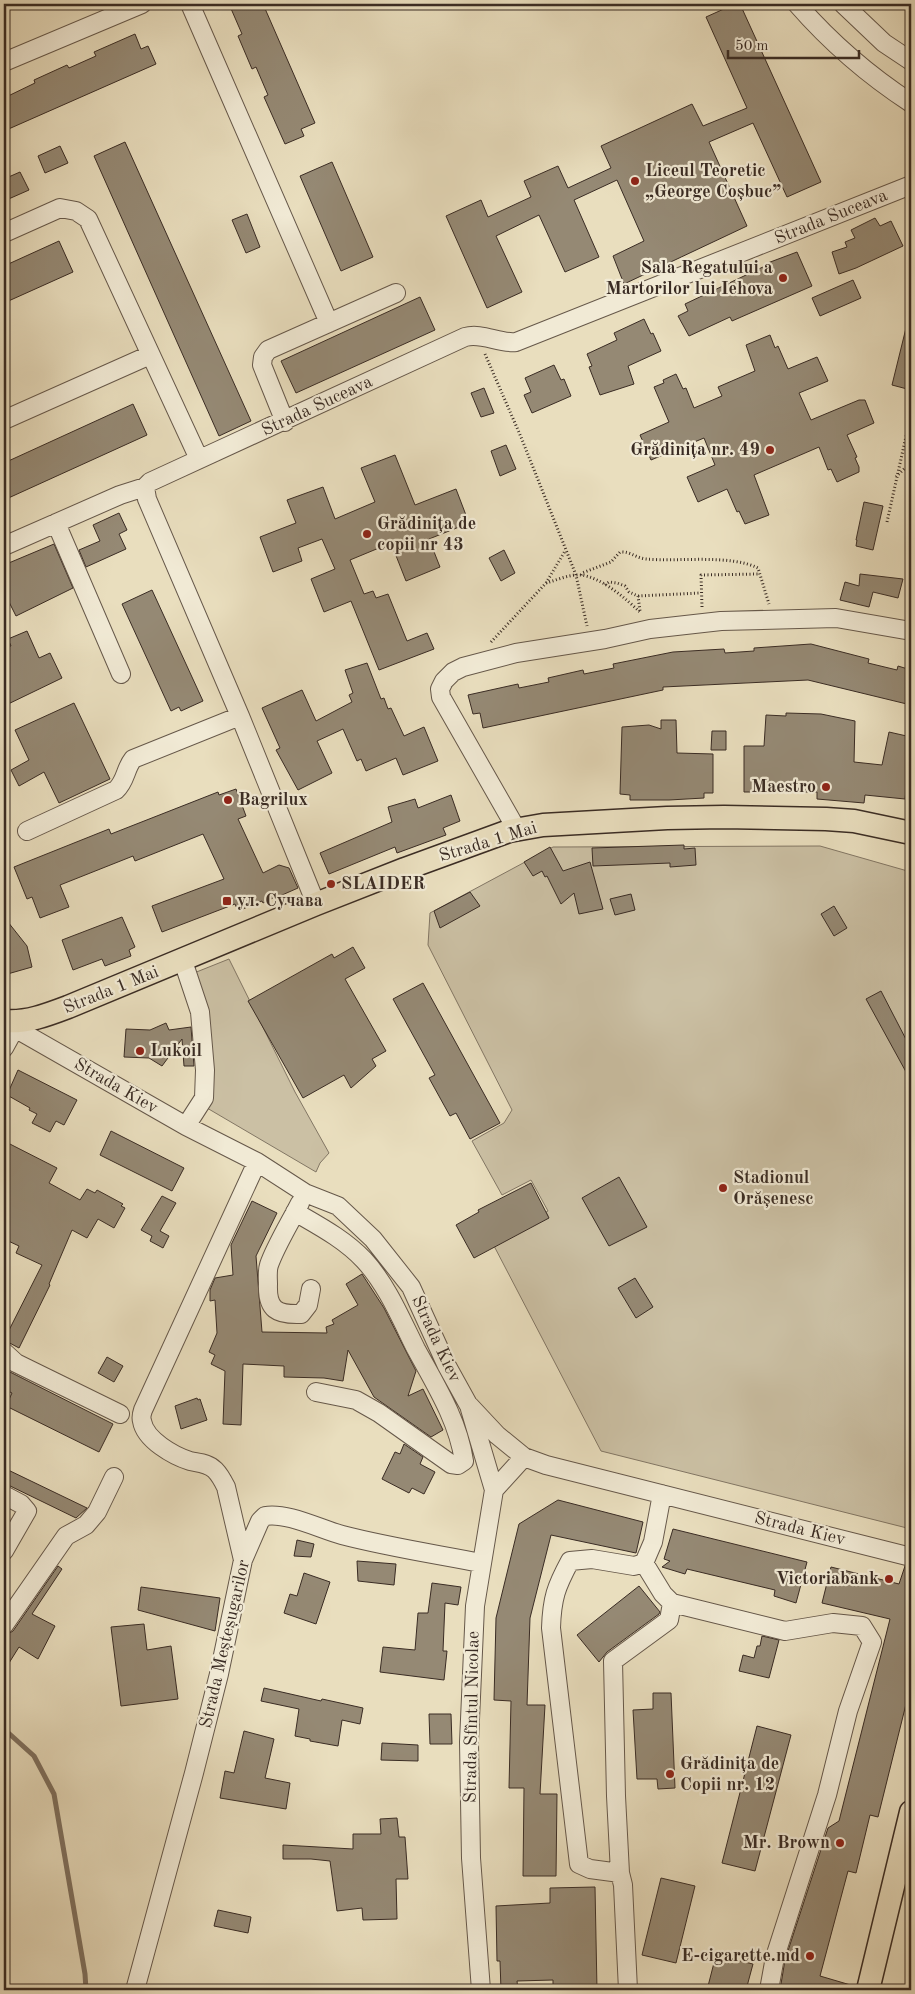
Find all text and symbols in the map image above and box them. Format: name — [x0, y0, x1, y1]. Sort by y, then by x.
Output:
scale bar — [728, 28, 859, 60]
text: 50 m — [735, 39, 769, 54]
place label: Liceul Teoretic „George Coșbuc” — [645, 162, 781, 201]
marker: Liceul Teoretic „George Coșbuc” — [629, 175, 641, 187]
street label: Strada Suceava — [772, 186, 890, 248]
place label: Sala Regatului a Martorilor lui Iehova — [606, 259, 773, 298]
marker: Sala Regatului a Martorilor lui Iehova — [777, 272, 789, 284]
street label: Strada Suceava — [259, 372, 375, 440]
place label: Grădinița nr. 49 — [630, 441, 760, 459]
marker: Grădinița nr. 49 — [764, 444, 776, 456]
place label: Grădinița de copii nr 43 — [377, 515, 476, 554]
marker: Grădinița de copii nr 43 — [361, 528, 373, 540]
place label: Maestro — [751, 778, 816, 796]
marker: Maestro — [820, 781, 832, 793]
place label: Bagrilux — [238, 791, 308, 809]
marker: Bagrilux — [222, 794, 234, 806]
street label: Strada 1 Mai — [437, 819, 539, 865]
place label: SLAIDER — [341, 875, 425, 893]
marker: SLAIDER — [325, 878, 337, 890]
place label: ул. Сучава — [237, 892, 323, 910]
marker: ул. Сучава — [221, 895, 233, 907]
street label: Strada 1 Mai — [61, 963, 161, 1017]
place label: Lukoil — [150, 1042, 202, 1060]
marker: Lukoil — [134, 1045, 146, 1057]
street label: Strada Kiev — [71, 1055, 161, 1117]
place label: Stadionul Orășenesc — [733, 1169, 814, 1208]
marker: Stadionul Orășenesc — [717, 1182, 729, 1194]
street label: Strada Kiev — [408, 1293, 464, 1386]
street label: Strada Kiev — [753, 1509, 848, 1549]
street label: Strada Meșteșugarilor — [197, 1557, 254, 1730]
place label: Victoriabank — [776, 1570, 879, 1588]
marker: Victoriabank — [883, 1573, 895, 1585]
street label: Strada Sfîntul Nicolae — [461, 1631, 483, 1803]
place label: Grădinița de Copii nr. 12 — [680, 1755, 779, 1794]
marker: Grădinița de Copii nr. 12 — [664, 1768, 676, 1780]
place label: Mr. Brown — [743, 1834, 830, 1852]
marker: Mr. Brown — [834, 1837, 846, 1849]
place label: E-cigarette.md — [681, 1947, 800, 1965]
marker: E-cigarette.md — [804, 1950, 816, 1962]

